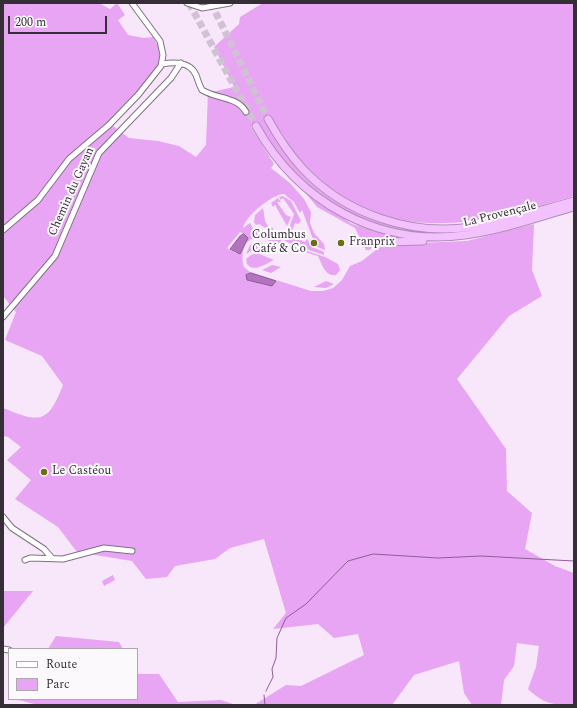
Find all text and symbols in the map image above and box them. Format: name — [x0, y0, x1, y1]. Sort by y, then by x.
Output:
scale bar — [10, 8, 109, 34]
text: 200 m — [15, 13, 46, 32]
street label: Chemin du Gayan — [46, 145, 98, 239]
street label: La Provençale — [462, 199, 538, 231]
place label: Columbus Café & Co — [252, 229, 306, 257]
place label: Franprix — [349, 236, 395, 250]
marker: Columbus Café & Co — [309, 238, 319, 248]
marker: Franprix — [336, 238, 346, 248]
place label: Le Castéou — [52, 465, 111, 479]
marker: Le Castéou — [39, 467, 49, 477]
legend — [8, 648, 138, 700]
text: Route — [46, 655, 77, 674]
text: Parc — [46, 675, 70, 694]

